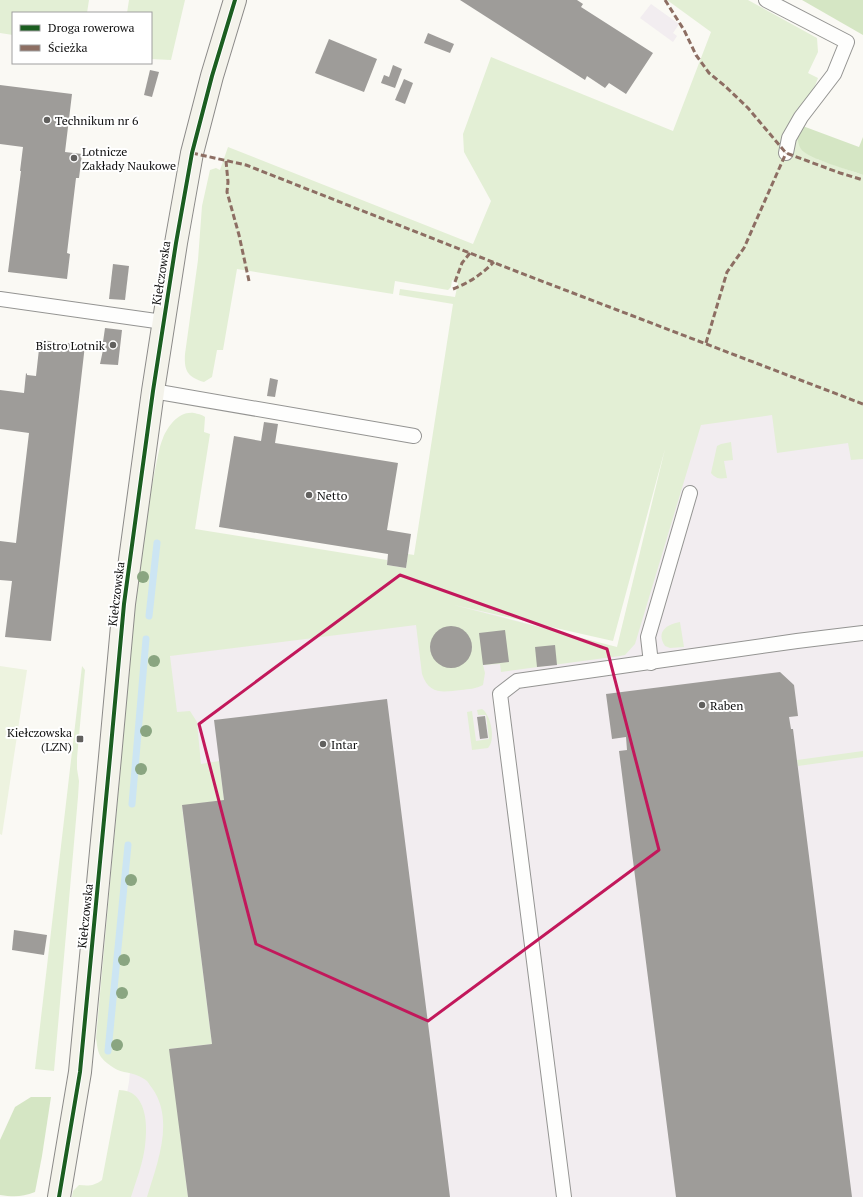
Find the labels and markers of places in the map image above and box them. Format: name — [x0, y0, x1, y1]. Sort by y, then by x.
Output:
place label: Technikum nr 6 — [55, 113, 139, 128]
marker: Technikum nr 6 — [42, 115, 52, 125]
place label: Lotnicze Zakłady Naukowe — [82, 144, 176, 173]
marker: Lotnicze Zakłady Naukowe — [69, 153, 79, 163]
place label: Bistro Lotnik — [36, 338, 106, 353]
marker: Bistro Lotnik — [108, 340, 118, 350]
place label: Netto — [317, 488, 348, 503]
marker: Netto — [304, 490, 314, 500]
place label: Raben — [710, 698, 743, 713]
marker: Raben — [697, 700, 707, 710]
place label: Kiełczowska (LZN) — [7, 725, 72, 754]
marker: Kiełczowska (LZN) — [75, 734, 85, 744]
place label: Intar — [331, 737, 358, 752]
marker: Intar — [318, 739, 328, 749]

